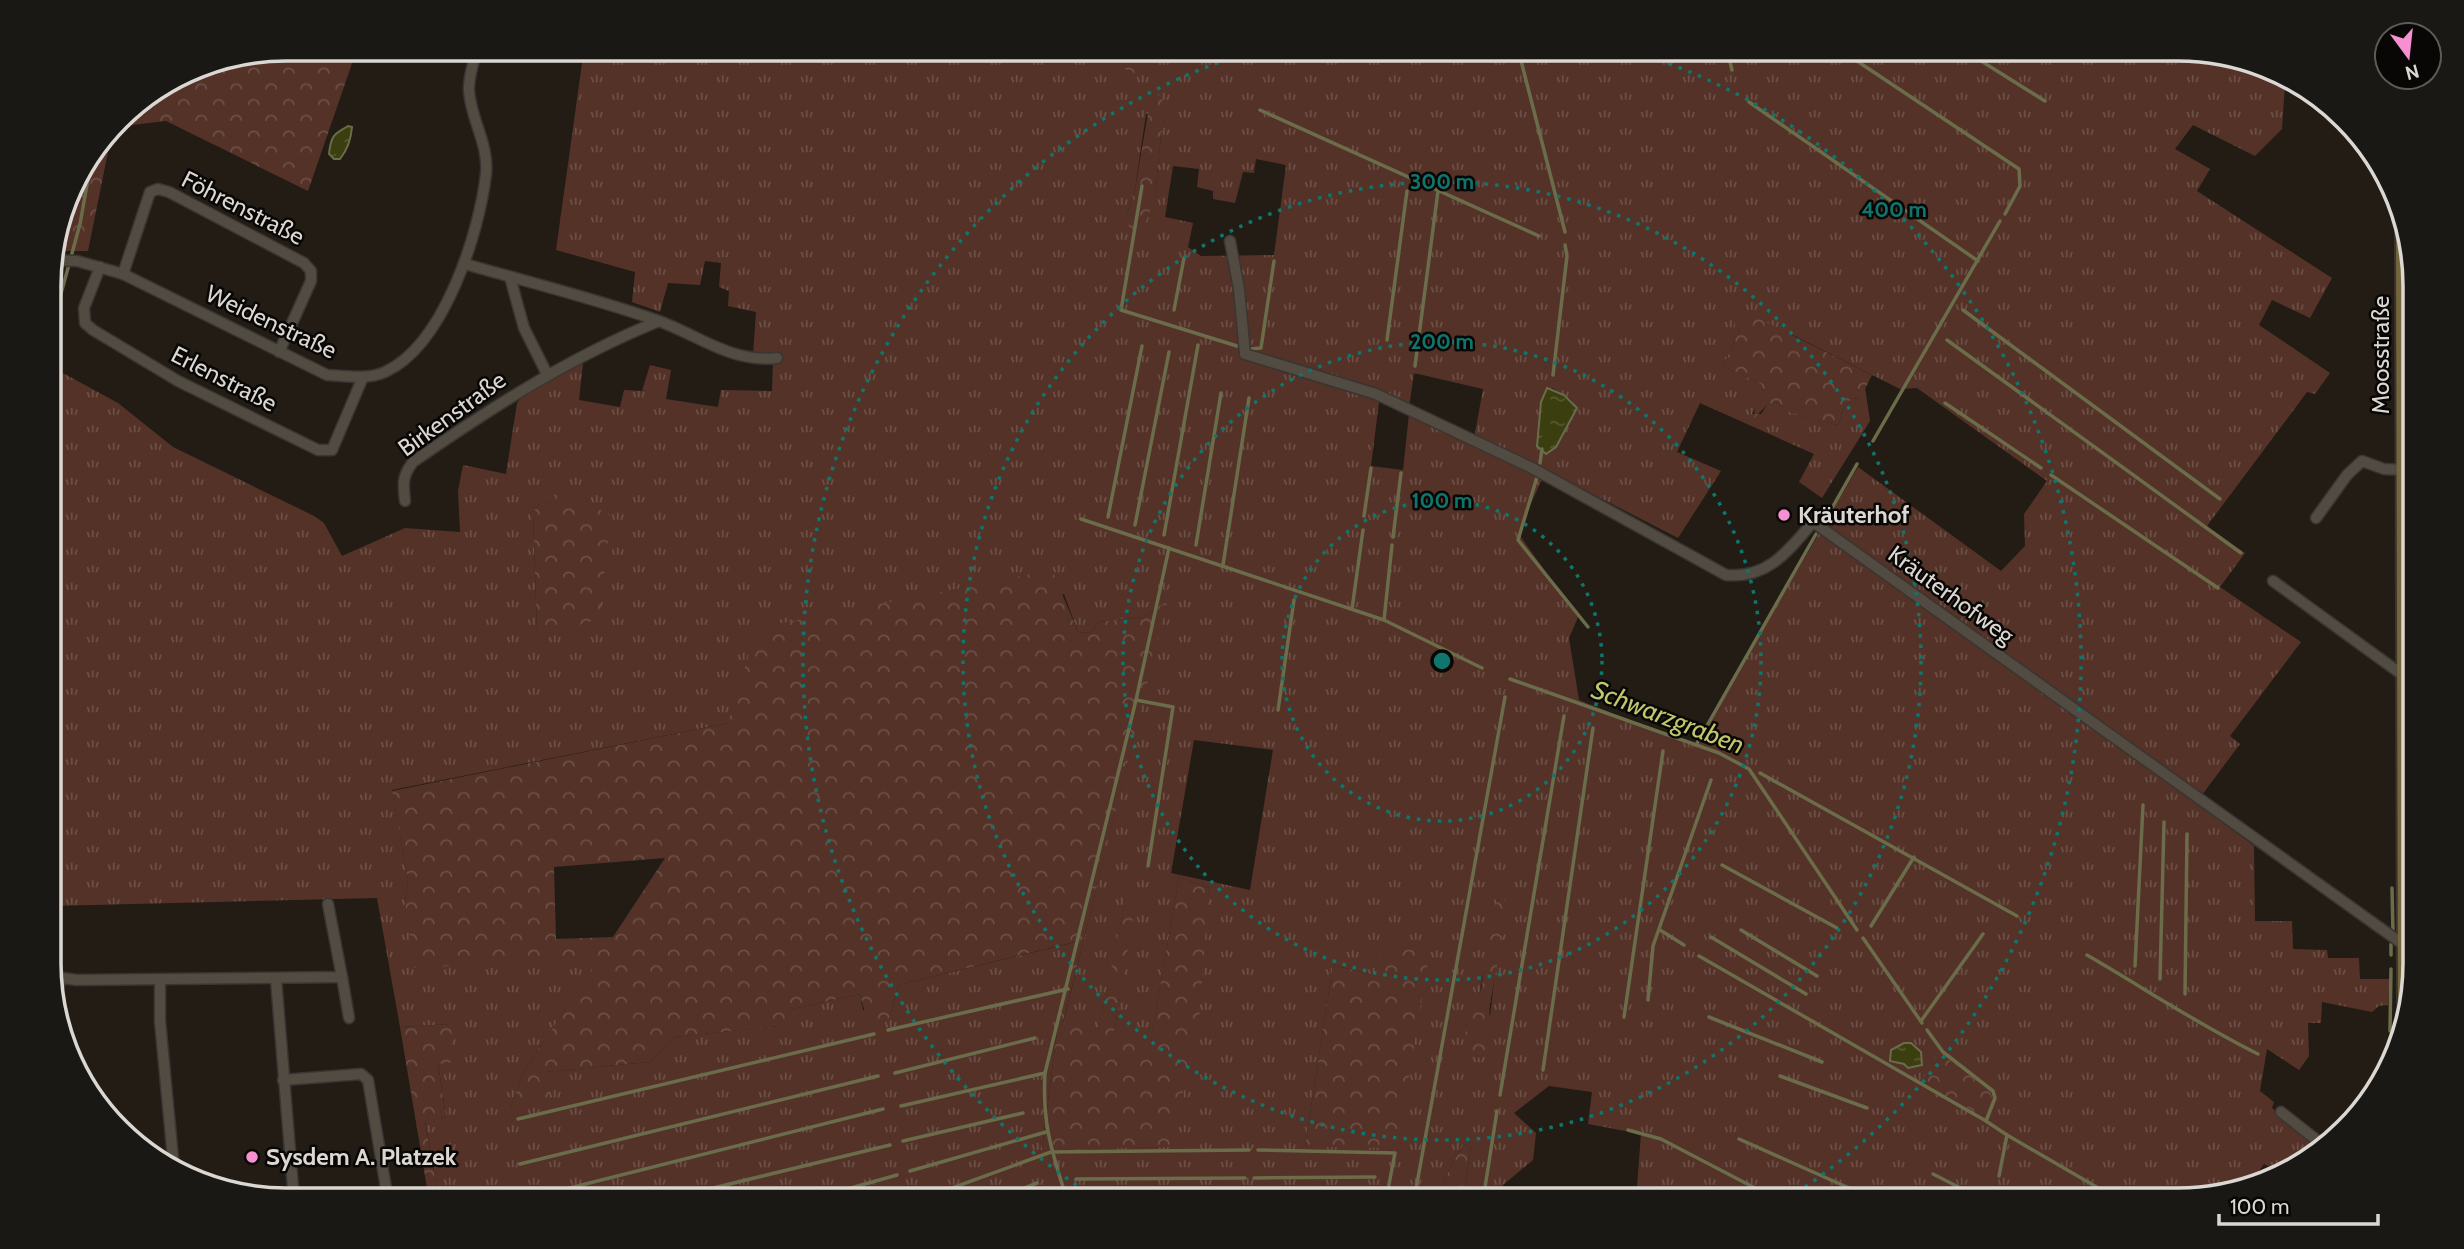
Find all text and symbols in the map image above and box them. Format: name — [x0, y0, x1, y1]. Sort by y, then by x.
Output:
north arrow — [2373, 21, 2443, 91]
text: N — [2403, 59, 2422, 85]
street label: Föhrenstraße — [177, 164, 309, 251]
text: 300 m — [1410, 169, 1474, 194]
text: 400 m — [1861, 197, 1927, 222]
street label: Weidenstraße — [201, 279, 341, 365]
street label: Moosstraße — [2366, 296, 2395, 414]
text: 200 m — [1410, 329, 1474, 354]
street label: Erlenstraße — [166, 340, 282, 418]
street label: Birkenstraße — [392, 365, 511, 462]
text: 100 m — [1412, 488, 1472, 513]
place label: Kräuterhof — [1798, 500, 1909, 529]
marker: Kräuterhof — [1776, 507, 1792, 523]
street label: Kräuterhofweg — [1883, 539, 2021, 651]
centre of rings — [1430, 649, 1454, 673]
water label: Schwarzgraben — [1587, 673, 1749, 761]
place label: Sysdem A. Platzek — [266, 1142, 457, 1171]
marker: Sysdem A. Platzek — [244, 1149, 260, 1165]
scale bar — [2219, 1182, 2378, 1226]
text: 100 m — [2230, 1194, 2289, 1219]

